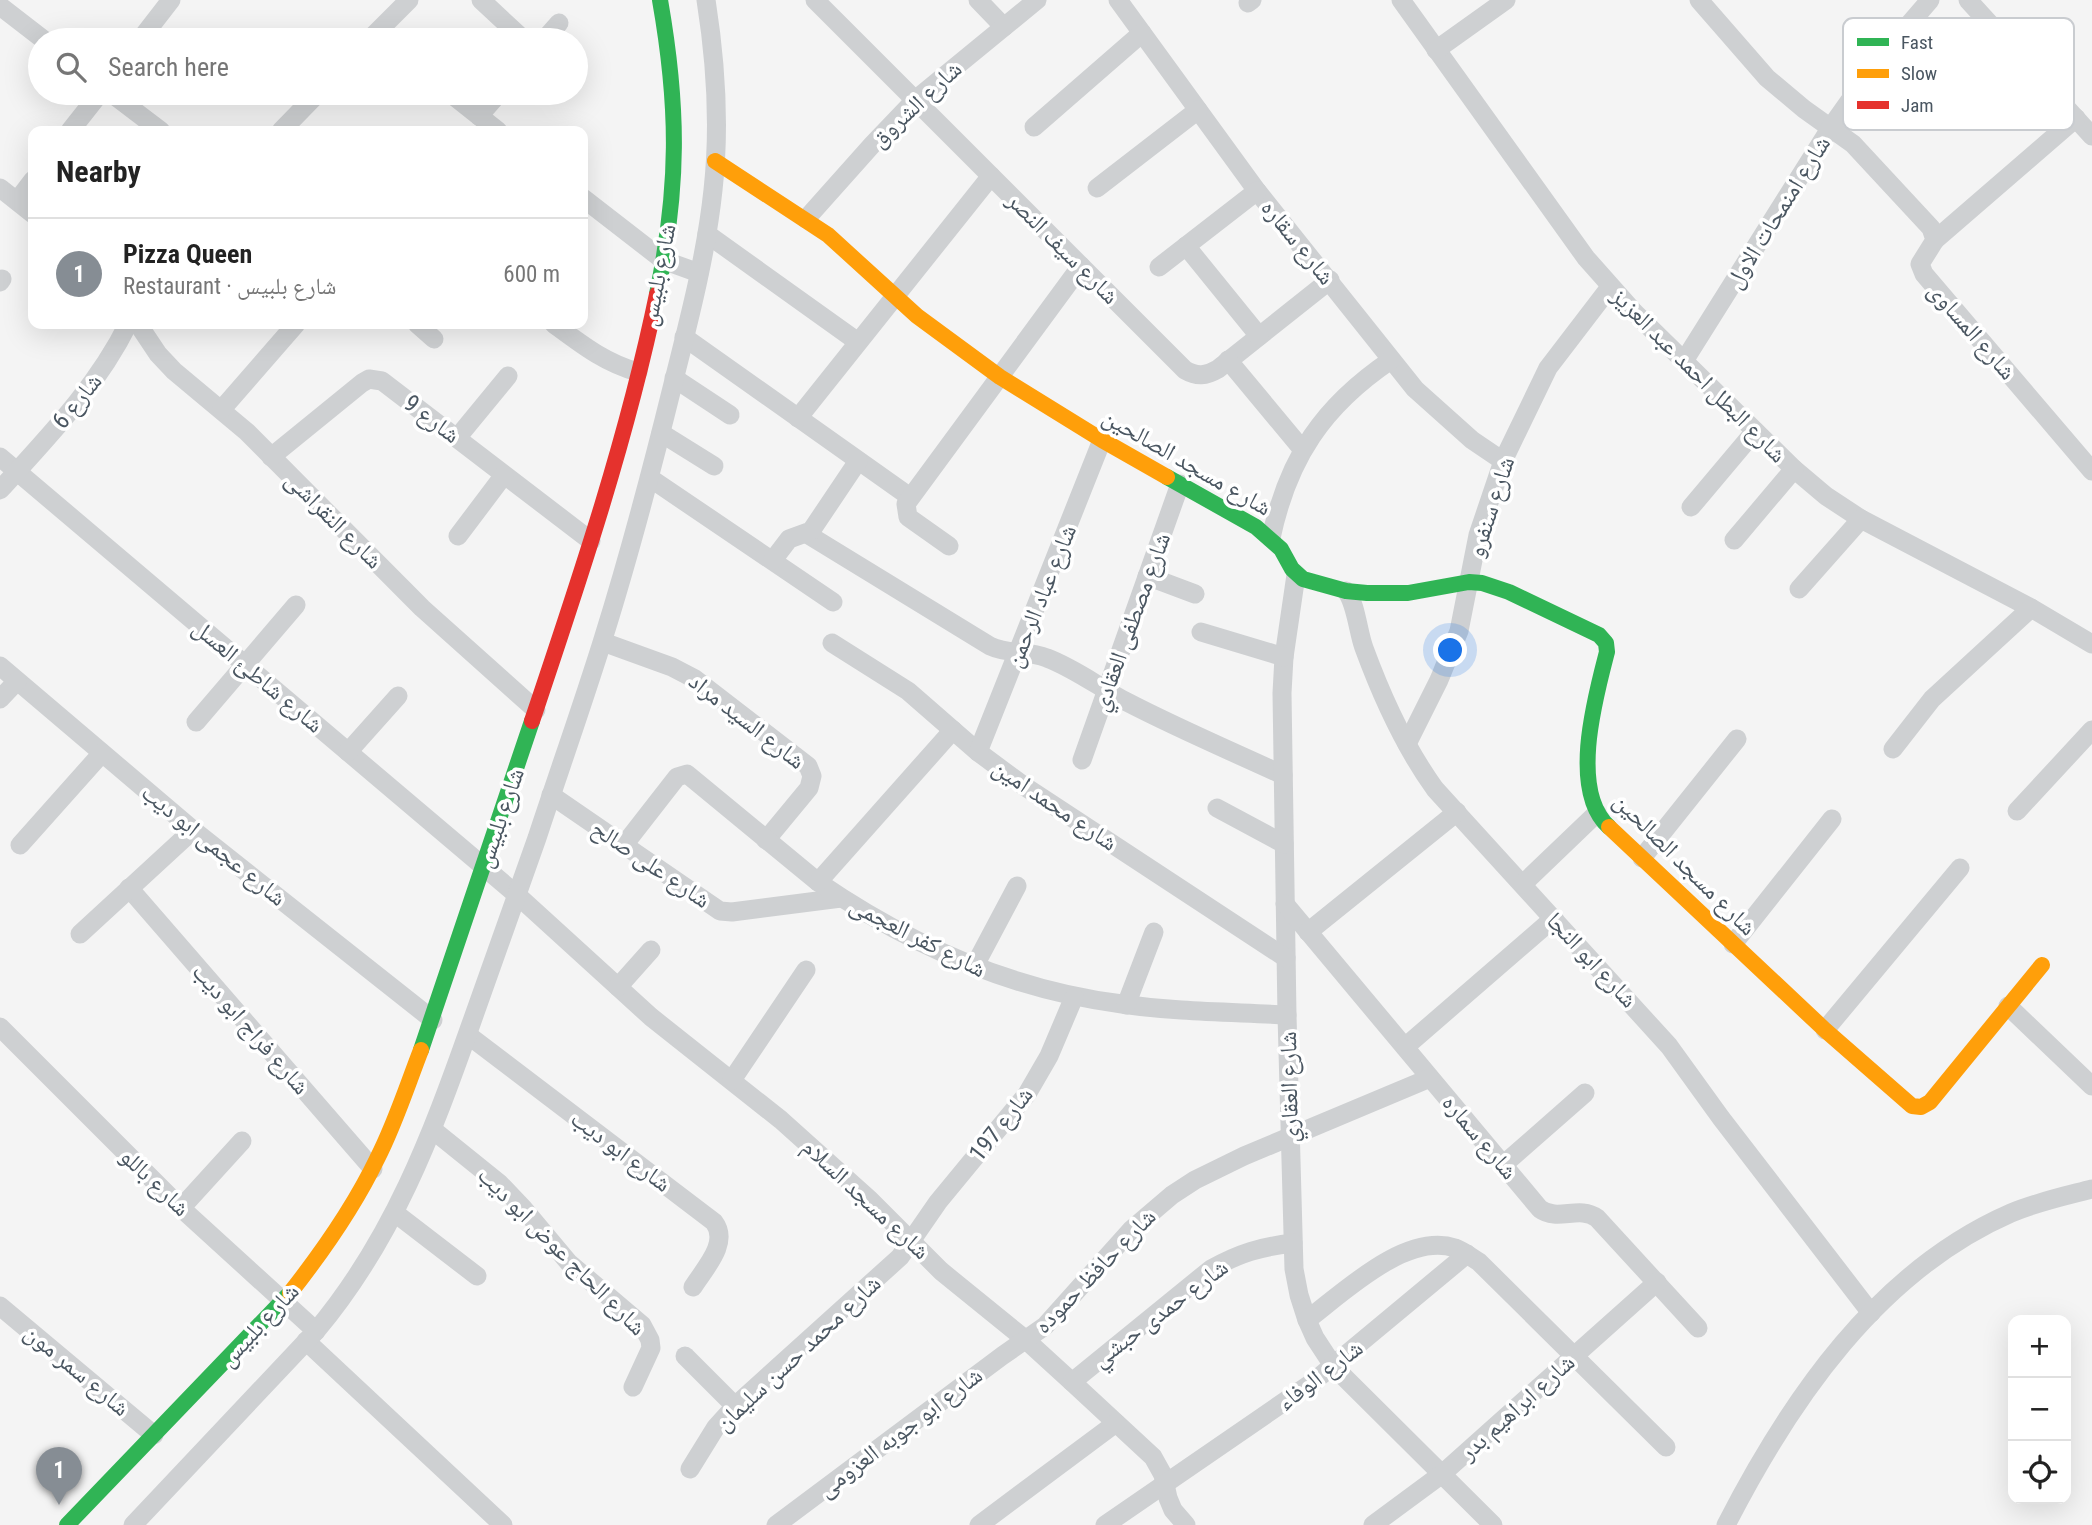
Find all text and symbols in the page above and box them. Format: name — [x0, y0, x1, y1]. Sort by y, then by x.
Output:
legend — [1843, 18, 2074, 130]
search box — [28, 28, 588, 105]
text: Fast — [1901, 31, 1933, 54]
icon: search — [52, 48, 90, 86]
text: Search here — [108, 52, 229, 82]
street label: شارع الشروق — [865, 55, 968, 154]
text: Slow — [1901, 62, 1937, 85]
text: Jam — [1901, 94, 1934, 117]
street label: شارع امنمحات الاول — [1720, 131, 1837, 294]
text: Nearby — [56, 154, 141, 189]
street label: شارع سيف النصر — [1000, 185, 1125, 311]
street label: شارع سقاره — [1254, 194, 1341, 291]
street label: شارع بلبيس — [634, 221, 683, 329]
text: Pizza Queen — [123, 239, 252, 269]
text: 1 — [73, 261, 85, 288]
text: 600 m — [503, 261, 560, 288]
text: Restaurant · شارع بلبيس — [123, 273, 336, 300]
street label: شارع المساوى — [1921, 277, 2022, 386]
street label: شارع البطل احمد عبد العزيز — [1604, 281, 1792, 469]
street label: شارع 6 — [46, 368, 108, 435]
street label: شارع 9 — [398, 389, 466, 450]
street label: شارع مسجد الصالحين — [1097, 402, 1276, 523]
street label: شارع سنفرو — [1462, 453, 1521, 561]
street label: شارع النقراشى — [279, 466, 388, 575]
street label: شارع عباد الرحمن — [1000, 521, 1083, 672]
street label: شارع مصطفى العقادي — [1086, 529, 1181, 717]
street label: شارع شاطئ العسل — [186, 613, 329, 739]
your location — [1433, 633, 1467, 667]
street label: شارع السيد مراد — [683, 667, 811, 776]
street label: شارع محمد امين — [987, 753, 1123, 858]
street label: شارع بلبيس — [470, 764, 531, 872]
street label: شارع عجمى ابو ديب — [135, 778, 292, 913]
street label: شارع مسجد الصالحين — [1607, 787, 1762, 942]
street label: شارع على صالح — [586, 814, 716, 915]
street label: شارع كفر العجمى — [845, 891, 991, 984]
street label: شارع ابو النجا — [1540, 907, 1643, 1014]
street label: شارع فراج ابو ديب — [186, 958, 315, 1101]
street label: شارع العقاري — [1274, 1031, 1309, 1143]
street label: شارع 197 — [963, 1081, 1040, 1167]
street label: شارع سماره — [1436, 1089, 1523, 1186]
street label: شارع ابو ديب — [565, 1104, 677, 1198]
street label: شارع مسجد السلام — [795, 1133, 936, 1267]
street label: شارع باللو — [114, 1142, 196, 1223]
street label: شارع الحاج عوض ابو ديب — [471, 1161, 652, 1342]
street label: شارع حافظ حموده — [1028, 1203, 1162, 1340]
street label: شارع حمدى حبشي — [1087, 1253, 1236, 1377]
street label: شارع محمد حسن سليمان — [709, 1269, 887, 1438]
street label: شارع بلبيس — [213, 1278, 305, 1373]
map controls — [2008, 1315, 2071, 1504]
button: + — [2008, 1315, 2071, 1378]
street label: شارع سمر مون — [18, 1318, 135, 1423]
street label: شارع الوفاء — [1272, 1334, 1369, 1417]
street label: شارع ابراهيم بدر — [1453, 1348, 1582, 1468]
street label: شارع ابو جوبه العزومى — [812, 1361, 988, 1504]
button: − — [2008, 1378, 2071, 1441]
button: locate — [2008, 1441, 2071, 1504]
pin: 1 — [36, 1447, 82, 1505]

